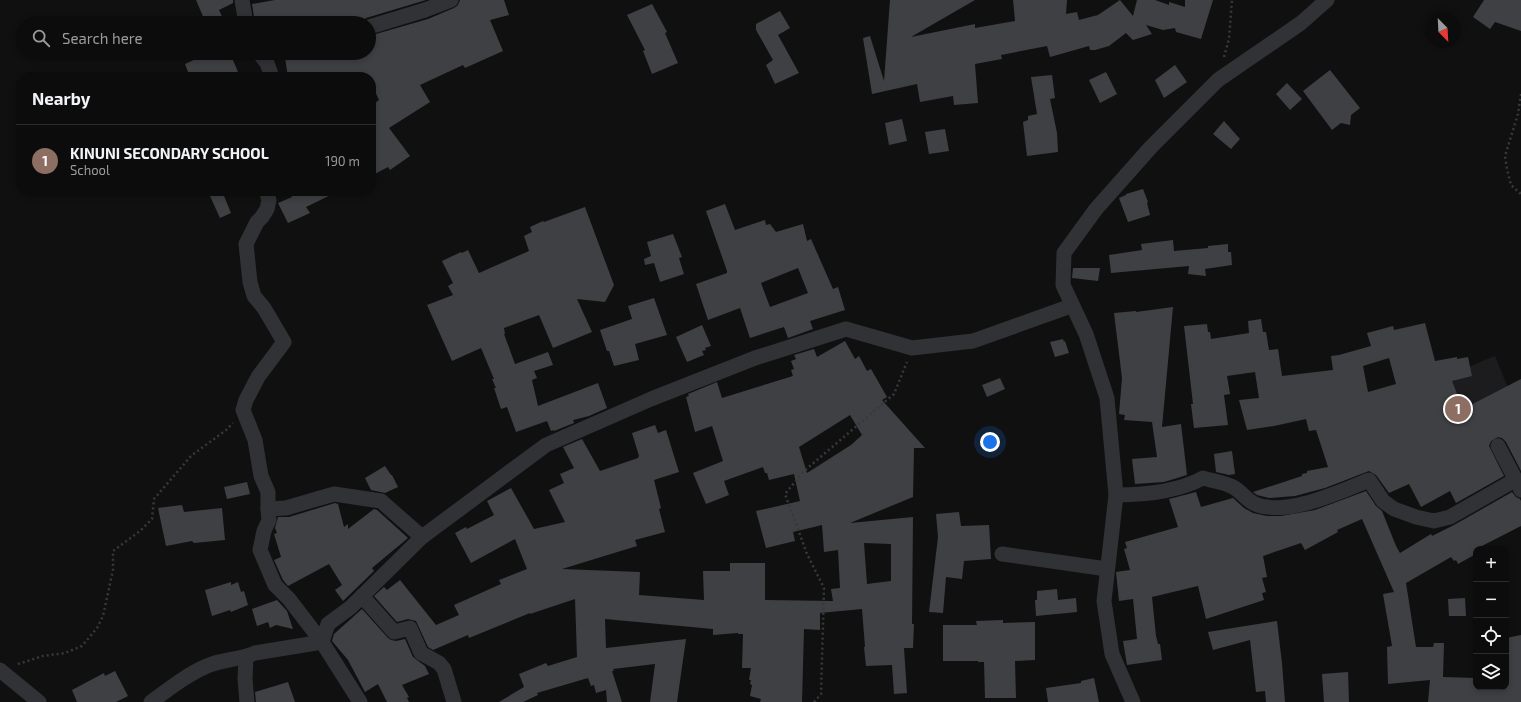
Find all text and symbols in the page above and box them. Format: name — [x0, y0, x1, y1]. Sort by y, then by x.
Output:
north arrow — [1425, 12, 1461, 48]
search box — [16, 16, 376, 60]
icon: search — [30, 27, 52, 49]
text: Search here — [62, 29, 143, 47]
text: Nearby — [32, 88, 90, 108]
text: KINUNI SECONDARY SCHOOL — [70, 144, 269, 162]
text: 1 — [42, 153, 48, 169]
text: 190 m — [325, 153, 360, 169]
text: School — [70, 162, 110, 178]
pin: 1 — [1445, 394, 1471, 424]
your location — [980, 432, 1000, 452]
map controls — [1473, 546, 1509, 690]
button: + — [1473, 546, 1509, 582]
button: − — [1473, 582, 1509, 618]
button: locate — [1473, 618, 1509, 654]
button: layers — [1473, 654, 1509, 690]

